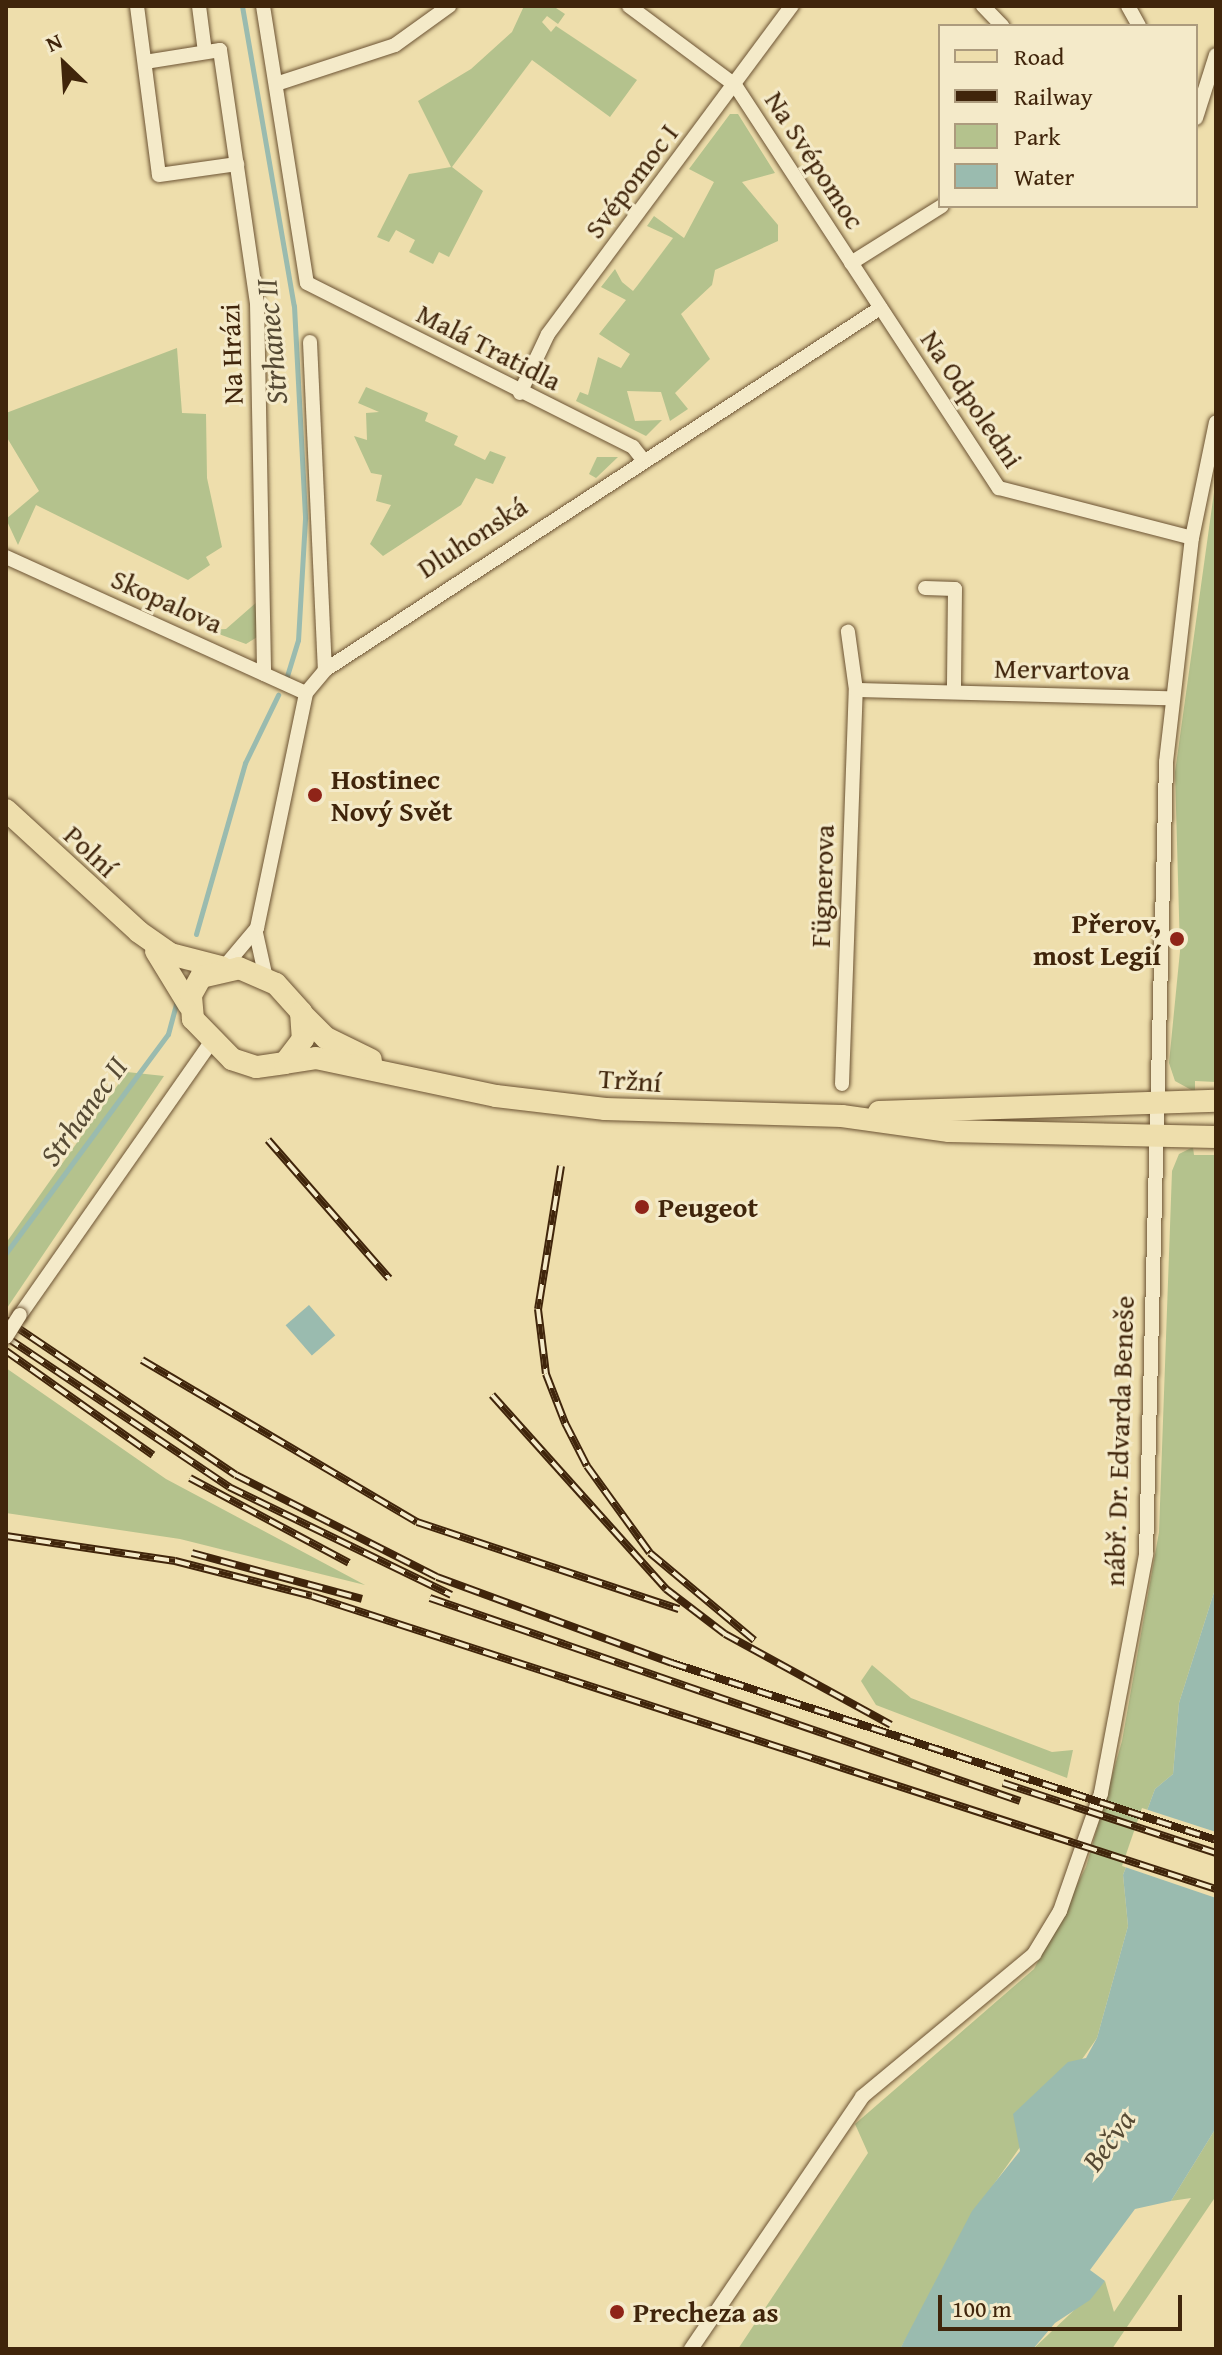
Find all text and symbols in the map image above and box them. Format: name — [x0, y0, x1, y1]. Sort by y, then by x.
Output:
north arrow — [24, 24, 104, 104]
legend — [938, 24, 1198, 208]
text: N — [40, 25, 67, 60]
text: Road — [1014, 39, 1064, 74]
text: Railway — [1014, 79, 1093, 114]
street label: Na Svépomoc — [758, 85, 872, 235]
street label: Svépomoc I — [577, 117, 685, 245]
text: Park — [1014, 119, 1060, 154]
text: Water — [1014, 159, 1074, 194]
water label: Strhanec II — [248, 278, 294, 406]
street label: Malá Tratidla — [411, 296, 567, 398]
street label: Na Hrázi — [212, 303, 250, 405]
street label: Na Odpoledni — [914, 324, 1030, 474]
street label: Dluhonská — [411, 489, 533, 585]
street label: Skopalova — [106, 562, 228, 640]
street label: Mervartova — [994, 651, 1130, 687]
place label: Hostinec Nový Svět — [331, 762, 452, 828]
marker: Hostinec Nový Svět — [306, 786, 324, 804]
street label: Polní — [57, 818, 125, 884]
street label: Fügnerova — [803, 824, 841, 948]
place label: Přerov, most Legií — [1033, 906, 1161, 972]
marker: Přerov, most Legií — [1168, 930, 1186, 948]
water label: Strhanec II — [31, 1050, 135, 1172]
street label: Tržní — [597, 1061, 663, 1099]
place label: Peugeot — [658, 1190, 758, 1224]
marker: Peugeot — [633, 1198, 651, 1216]
street label: nábř. Dr. Edvarda Beneše — [1097, 1295, 1141, 1587]
water label: Bečva — [1074, 2103, 1142, 2177]
scale bar — [942, 2279, 1186, 2329]
text: 100 m — [952, 2291, 1012, 2326]
place label: Precheza as — [633, 2295, 779, 2329]
marker: Precheza as — [608, 2303, 626, 2321]

